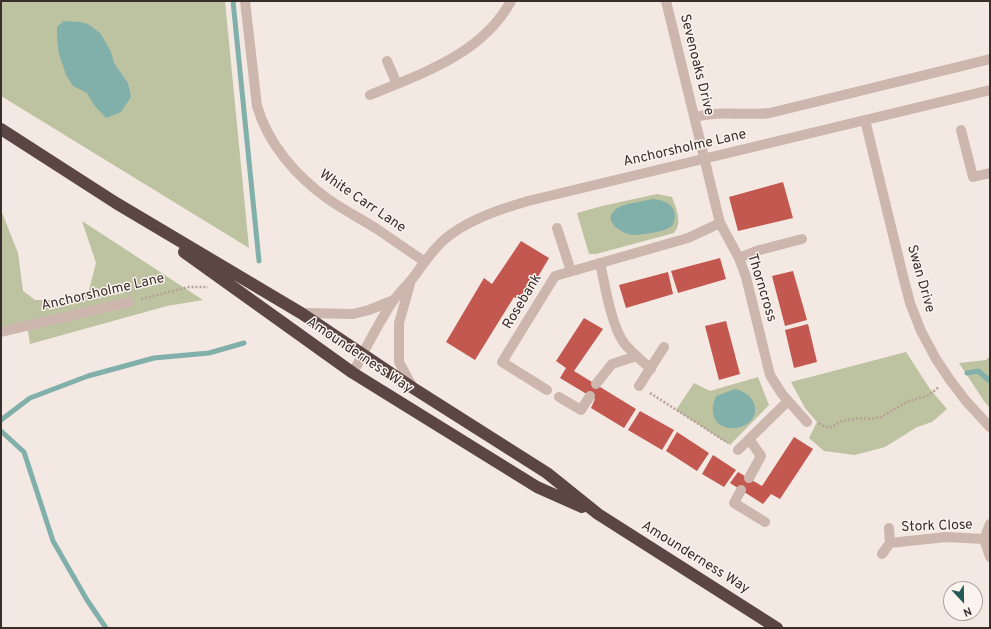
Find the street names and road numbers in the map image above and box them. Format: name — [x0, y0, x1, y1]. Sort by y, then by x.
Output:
street label: Sevenoaks Drive — [675, 13, 717, 117]
street label: Anchorsholme Lane — [622, 127, 748, 171]
street label: White Carr Lane — [315, 167, 409, 237]
street label: Swan Drive — [902, 243, 938, 315]
street label: Thorncross — [743, 252, 779, 324]
street label: Anchorsholme Lane — [40, 271, 166, 315]
street label: Rosebank — [500, 271, 546, 333]
street label: Amounderness Way — [303, 314, 415, 398]
street label: Stork Close — [901, 517, 973, 537]
street label: Amounderness Way — [638, 518, 752, 598]

